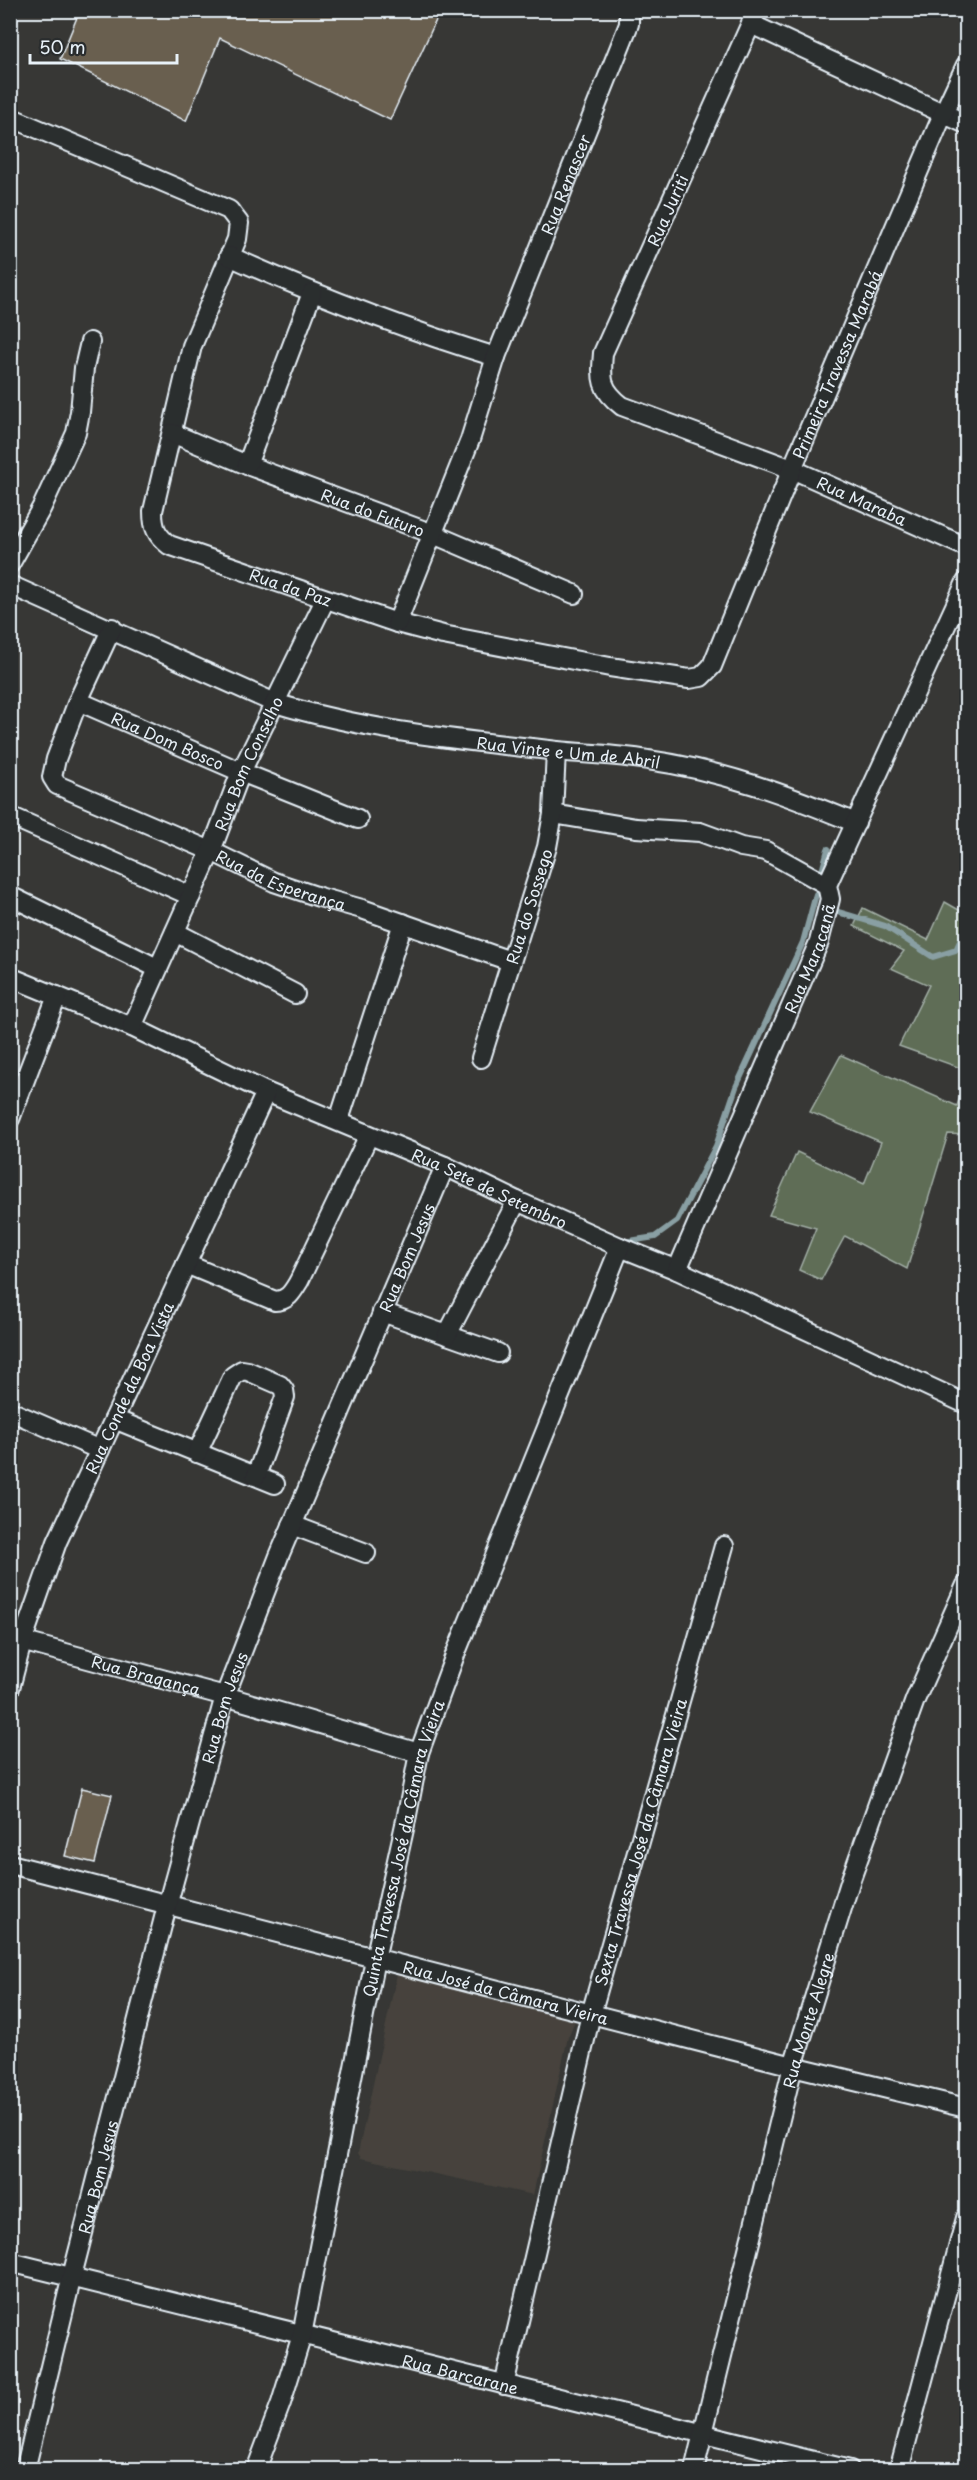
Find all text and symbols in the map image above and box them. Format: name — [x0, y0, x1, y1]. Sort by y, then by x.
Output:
scale bar — [30, 27, 177, 65]
text: 50 m — [39, 33, 86, 60]
street label: Rua Renascer — [534, 130, 596, 238]
street label: Rua Juriti — [641, 170, 693, 250]
street label: Primeira Travessa Marabá — [786, 266, 887, 463]
street label: Rua Maraba — [813, 470, 911, 531]
street label: Rua do Futuro — [318, 482, 428, 542]
street label: Rua da Paz — [246, 561, 335, 612]
street label: Rua Bom Conselho — [208, 692, 288, 834]
street label: Rua Dom Bosco — [108, 705, 228, 775]
street label: Rua Vinte e Um de Abril — [475, 730, 662, 774]
street label: Rua da Esperança — [212, 843, 349, 916]
street label: Rua do Sossego — [499, 846, 558, 967]
street label: Rua Maracanã — [778, 901, 840, 1017]
street label: Rua Sete de Setembro — [408, 1142, 571, 1234]
street label: Rua Bom Jesus — [372, 1199, 440, 1316]
street label: Rua Conde da Boa Vista — [79, 1297, 179, 1477]
street label: Rua Bom Jesus — [195, 1648, 253, 1766]
street label: Rua Bragança — [89, 1649, 203, 1701]
street label: Sexta Travessa José da Câmara Vieira — [588, 1695, 692, 1988]
street label: Quinta Travessa José da Câmara Vieira — [356, 1696, 450, 1999]
street label: Rua Monte Alegre — [776, 1949, 840, 2091]
street label: Rua José da Câmara Vieira — [401, 1954, 611, 2030]
street label: Rua Bom Jesus — [71, 2118, 124, 2236]
street label: Rua Barcarane — [400, 2348, 521, 2399]

